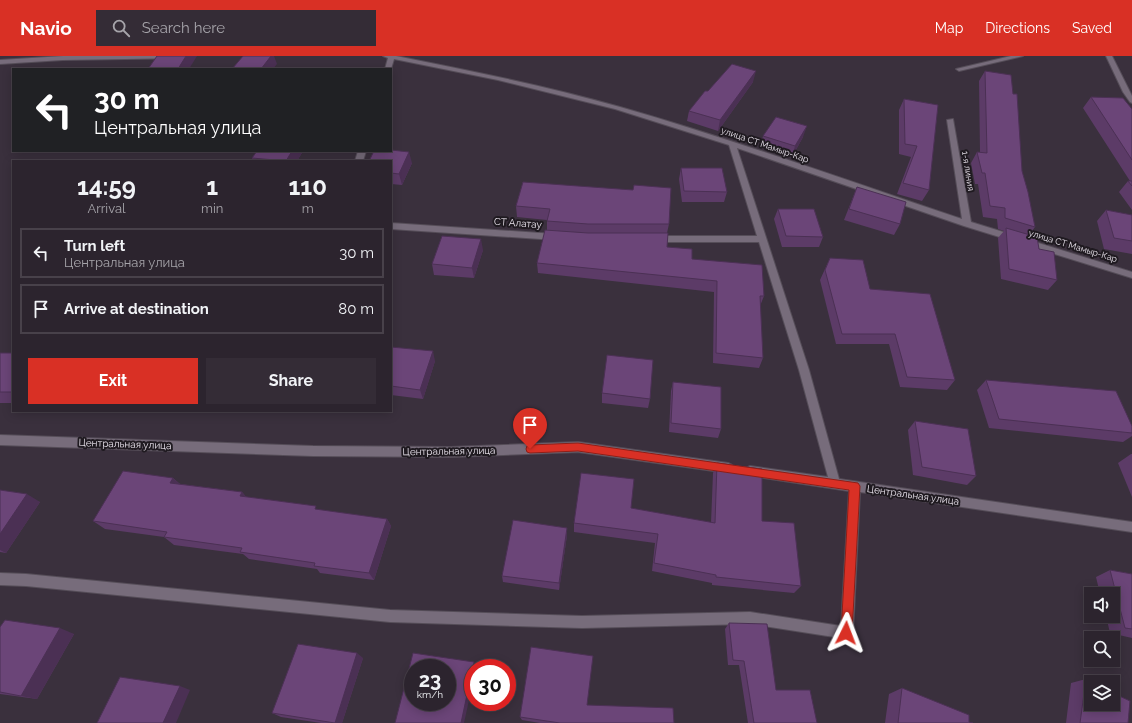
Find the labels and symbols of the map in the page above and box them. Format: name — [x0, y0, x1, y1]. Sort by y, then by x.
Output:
street label: улица СТ Мамыр-Кар — [720, 125, 811, 165]
street label: 1-я линия — [960, 150, 976, 192]
street label: СТ Алатау — [494, 216, 543, 230]
street label: улица СТ Мамыр-Кар — [1027, 228, 1119, 264]
pin — [513, 408, 547, 449]
street label: Центральная улица — [78, 437, 172, 451]
street label: Центральная улица — [402, 445, 496, 457]
street label: Центральная улица — [866, 483, 960, 507]
position arrow — [825, 612, 867, 654]
speed limit sign: 30 — [464, 659, 516, 711]

